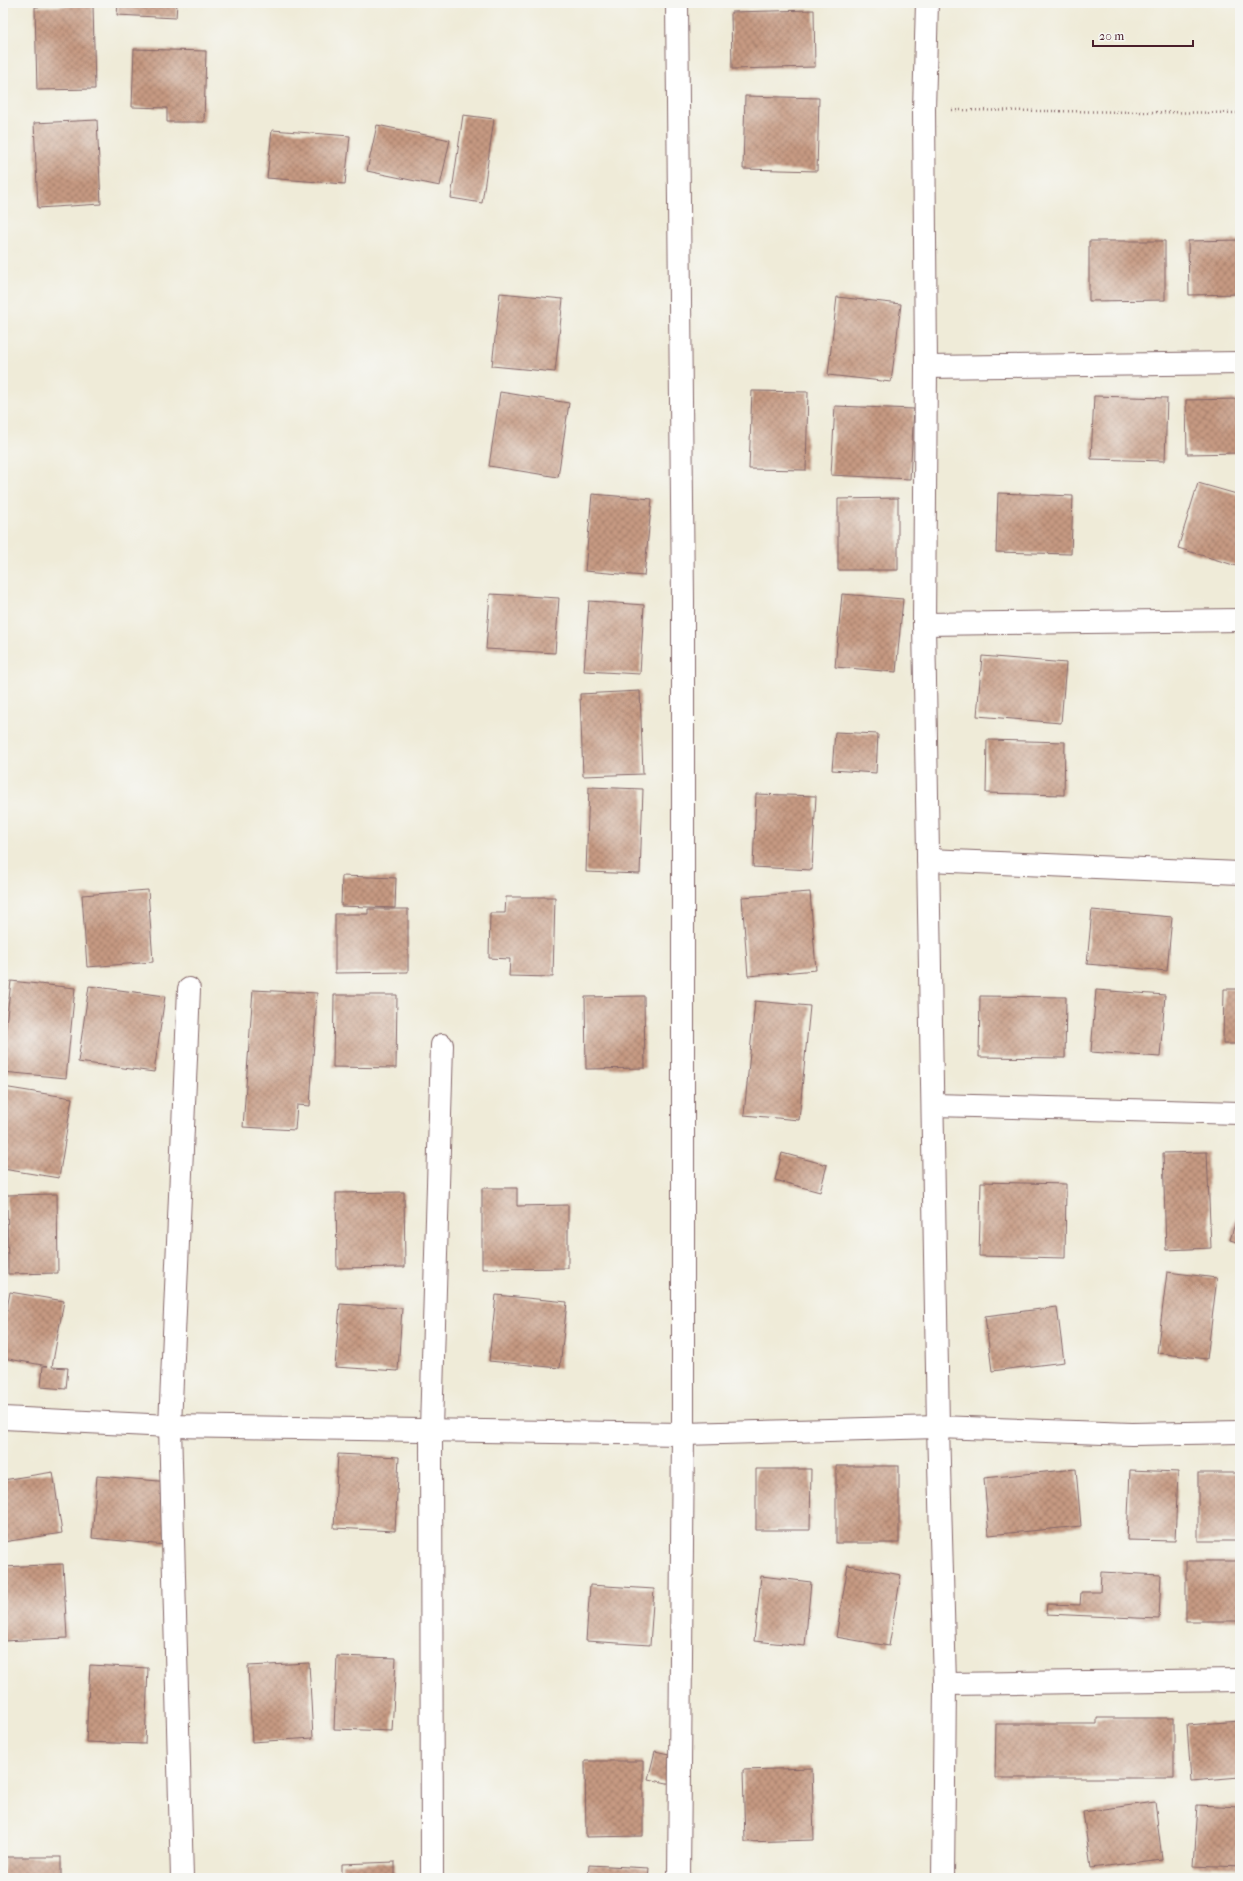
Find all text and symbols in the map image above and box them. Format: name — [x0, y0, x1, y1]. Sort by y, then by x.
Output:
scale bar — [1093, 22, 1193, 48]
text: 20 m — [1099, 29, 1124, 43]

